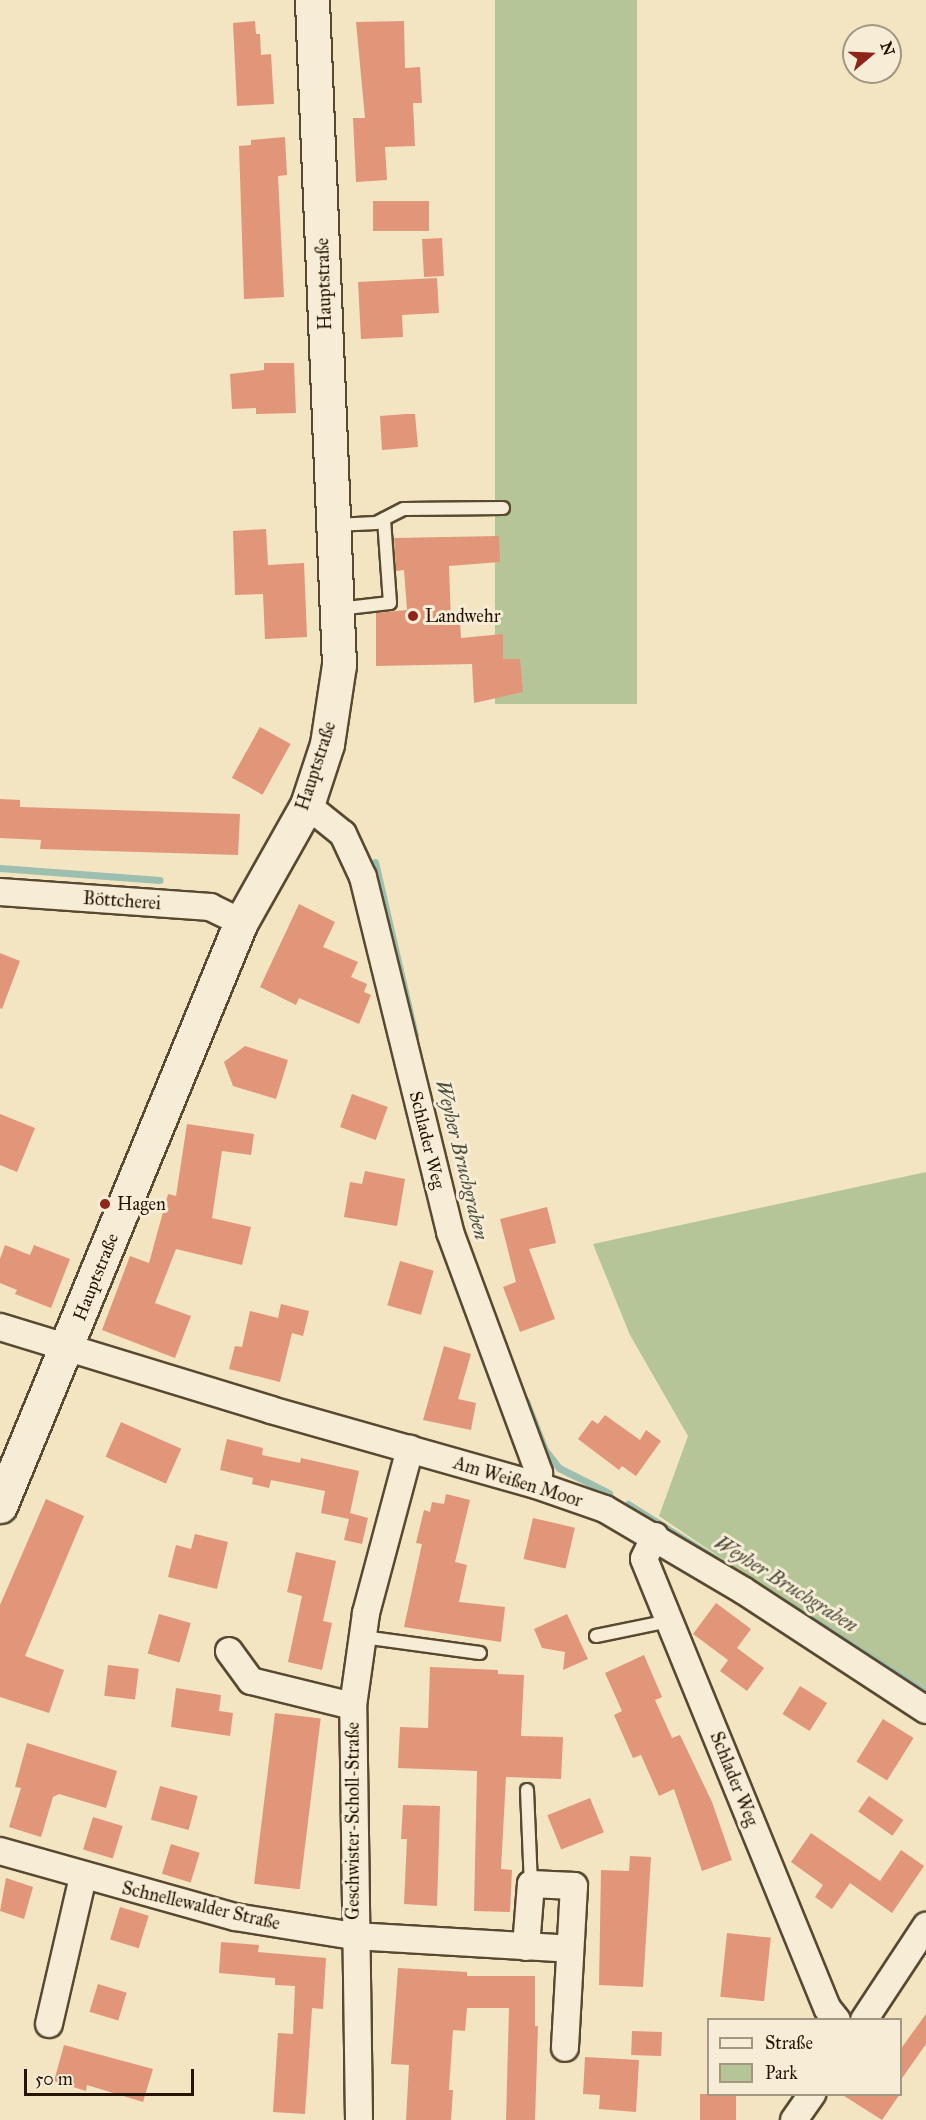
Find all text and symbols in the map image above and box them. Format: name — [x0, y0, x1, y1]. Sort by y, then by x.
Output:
north arrow — [842, 24, 902, 84]
text: N — [876, 39, 899, 58]
street label: Hauptstraße — [312, 238, 336, 330]
place label: Landwehr — [425, 605, 500, 627]
marker: Landwehr — [406, 609, 420, 623]
street label: Hauptstraße — [291, 719, 341, 813]
street label: Böttcherei — [82, 888, 162, 914]
water label: Weyher Bruchgraben — [431, 1078, 493, 1242]
street label: Schlader Weg — [404, 1089, 450, 1191]
place label: Hagen — [117, 1193, 166, 1215]
marker: Hagen — [98, 1197, 112, 1211]
street label: Hauptstraße — [69, 1230, 123, 1324]
street label: Am Weißen Moor — [451, 1452, 585, 1512]
water label: Weyher Bruchgraben — [710, 1530, 862, 1638]
street label: Geschwister-Scholl-Straße — [342, 1722, 364, 1920]
street label: Schlader Weg — [705, 1729, 763, 1829]
street label: Schnellewalder Straße — [120, 1877, 282, 1935]
legend — [707, 2018, 902, 2096]
text: Straße — [765, 2032, 813, 2054]
scale bar — [27, 2057, 196, 2095]
text: Park — [765, 2062, 798, 2084]
text: 50 m — [35, 2068, 73, 2090]

